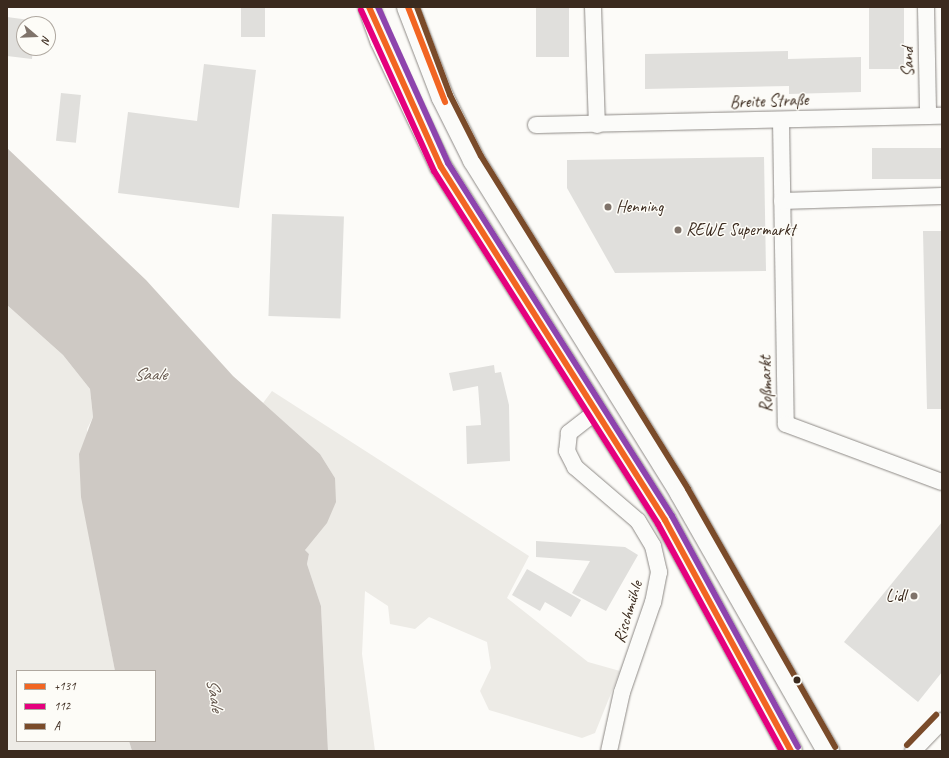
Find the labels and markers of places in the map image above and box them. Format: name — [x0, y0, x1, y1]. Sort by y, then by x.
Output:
place label: Henning — [616, 197, 663, 217]
marker: Henning — [603, 202, 613, 212]
place label: REWE Supermarkt — [686, 220, 795, 240]
marker: REWE Supermarkt — [673, 225, 683, 235]
place label: Lidl — [886, 586, 906, 606]
marker: Lidl — [909, 591, 919, 601]
unlabelled marker — [792, 675, 802, 685]

